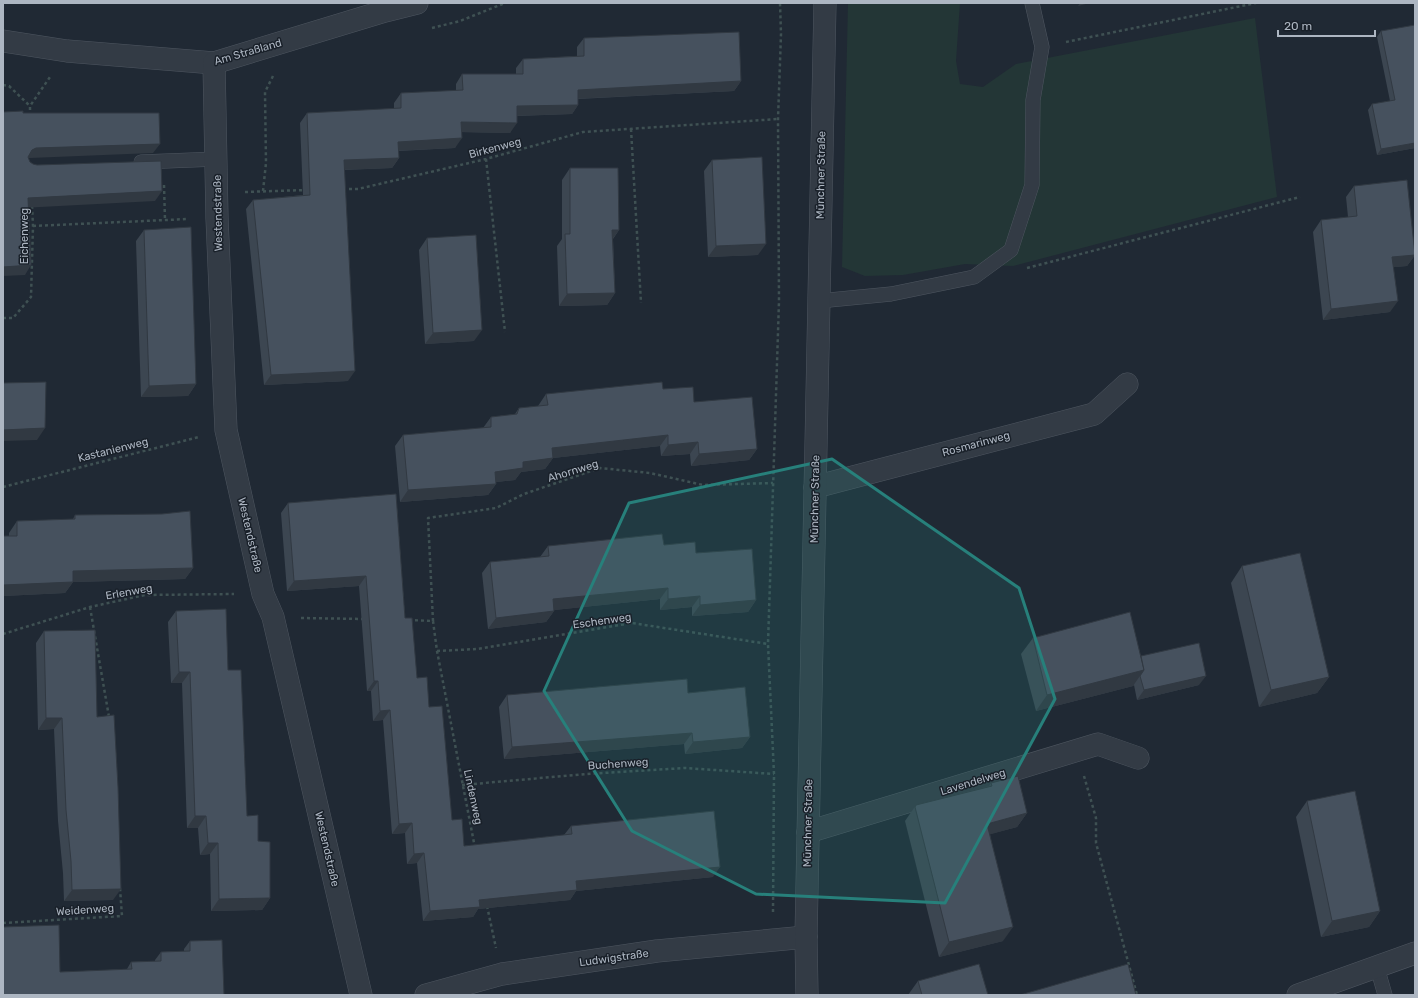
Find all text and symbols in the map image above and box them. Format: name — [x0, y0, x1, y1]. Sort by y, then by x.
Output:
scale bar — [1278, 12, 1375, 38]
text: 20 m — [1284, 19, 1312, 33]
street label: Am Straßland — [213, 36, 283, 68]
street label: Münchner Straße — [814, 131, 828, 219]
street label: Birkenweg — [467, 135, 523, 161]
street label: Westendstraße — [211, 175, 225, 251]
street label: Eichenweg — [18, 208, 31, 264]
street label: Rosmarinweg — [941, 429, 1011, 459]
street label: Kastanienweg — [76, 435, 150, 465]
street label: Münchner Straße — [808, 455, 822, 543]
street label: Ahornweg — [546, 457, 600, 485]
street label: Westendstraße — [235, 496, 265, 574]
street label: Erlenweg — [104, 581, 154, 603]
street label: Eschenweg — [572, 610, 632, 632]
street label: Buchenweg — [587, 755, 649, 773]
street label: Lavendelweg — [939, 766, 1007, 798]
street label: Lindenweg — [461, 768, 485, 826]
street label: Münchner Straße — [801, 779, 815, 867]
street label: Westendstraße — [312, 810, 342, 888]
street label: Weidenweg — [56, 901, 114, 919]
street label: Ludwigstraße — [578, 947, 650, 969]

